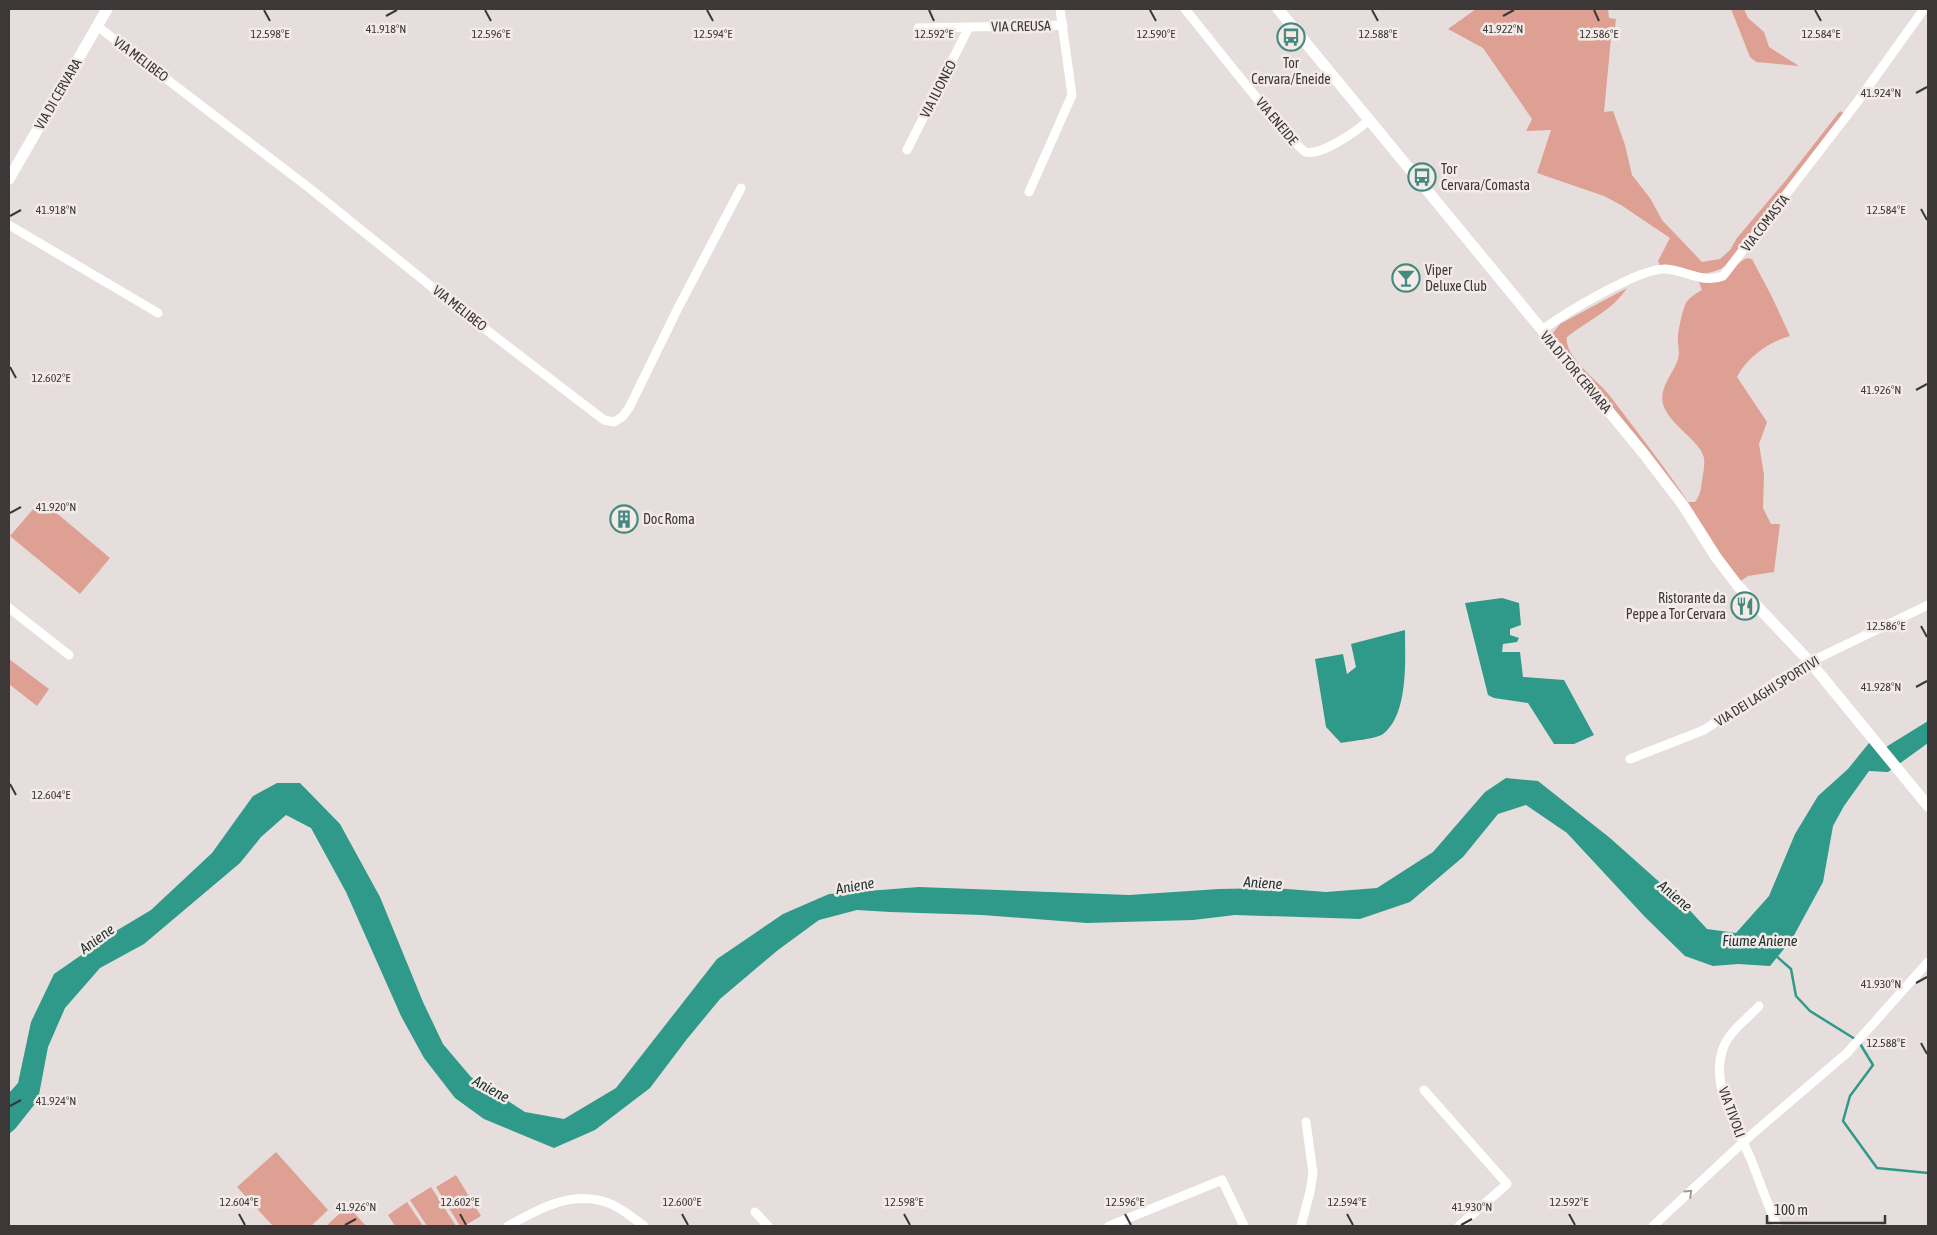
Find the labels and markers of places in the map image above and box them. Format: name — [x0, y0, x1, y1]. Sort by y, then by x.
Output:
bus stop icon: Tor Cervara/Eneide — [1276, 22, 1306, 52]
place label: Tor Cervara/Eneide — [1251, 55, 1331, 87]
place label: Tor Cervara/Comasta — [1441, 161, 1530, 193]
bus stop icon: Tor Cervara/Comasta — [1407, 162, 1437, 192]
place label: Viper Deluxe Club — [1425, 262, 1487, 294]
bar icon: Viper Deluxe Club — [1391, 263, 1421, 293]
building icon: Doc Roma — [609, 504, 639, 534]
place label: Doc Roma — [643, 511, 695, 527]
place label: Ristorante da Peppe a Tor Cervara — [1626, 590, 1726, 622]
restaurant icon: Ristorante da Peppe a Tor Cervara — [1730, 591, 1760, 621]

